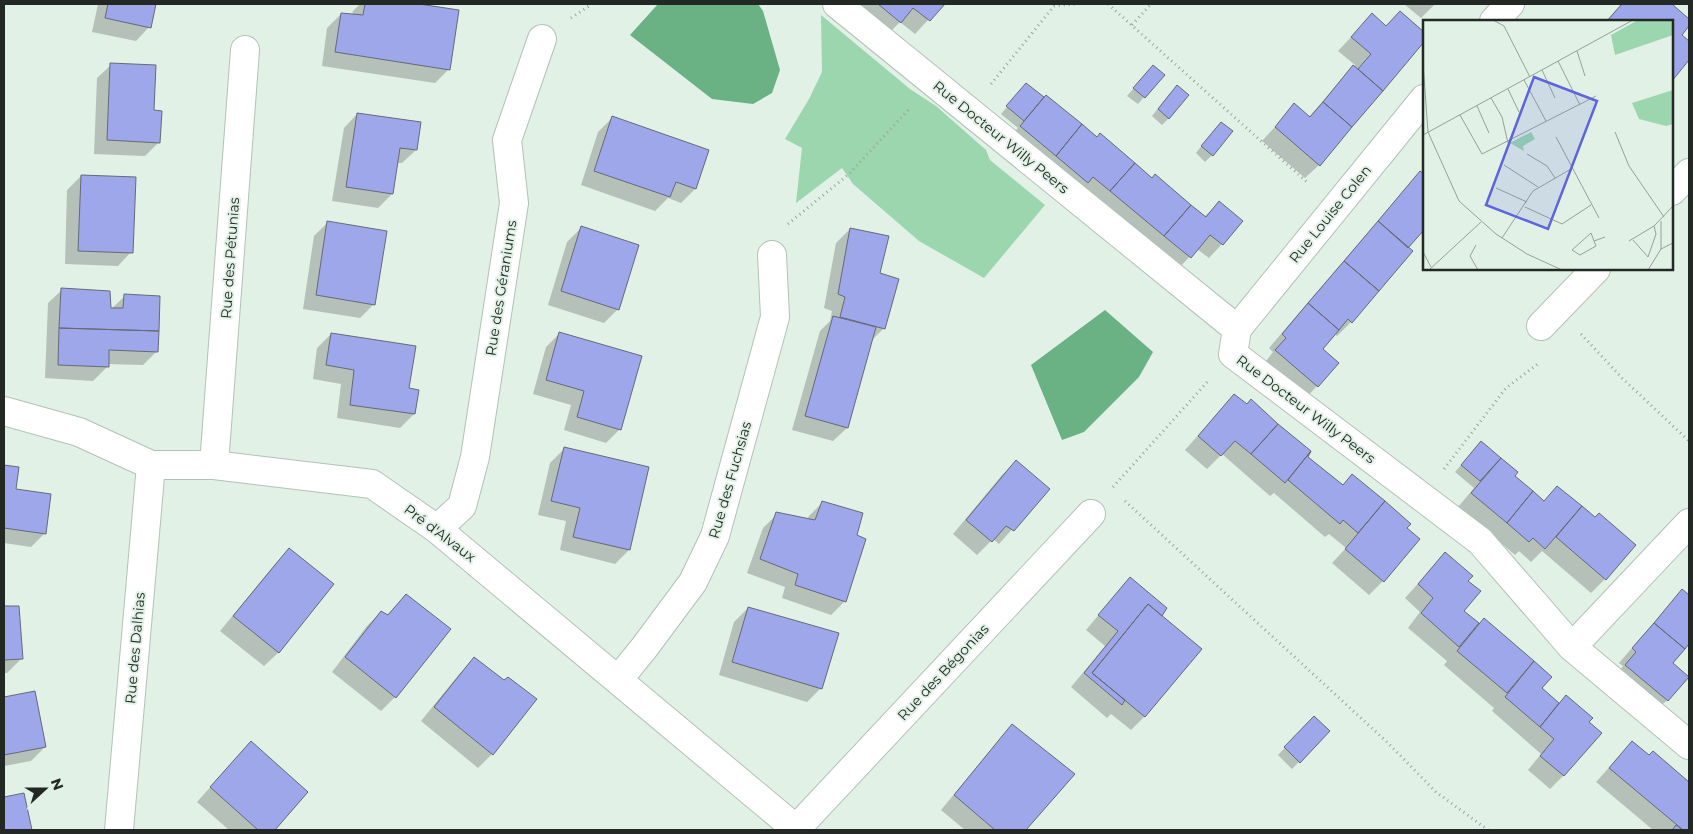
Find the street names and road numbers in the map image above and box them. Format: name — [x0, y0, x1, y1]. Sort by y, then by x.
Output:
street label: Rue Docteur Willy Peers — [929, 77, 1073, 197]
street label: Rue Louise Colen — [1285, 161, 1375, 267]
street label: Rue des Pétunias — [217, 196, 243, 319]
street label: Rue des Géraniums — [481, 219, 521, 357]
street label: Rue Docteur Willy Peers — [1233, 351, 1379, 467]
street label: Rue des Fuchsias — [705, 419, 755, 541]
street label: Pré d'Alvaux — [401, 500, 480, 566]
street label: Rue des Dalhias — [121, 591, 149, 705]
street label: Rue des Bégonias — [894, 620, 993, 724]

